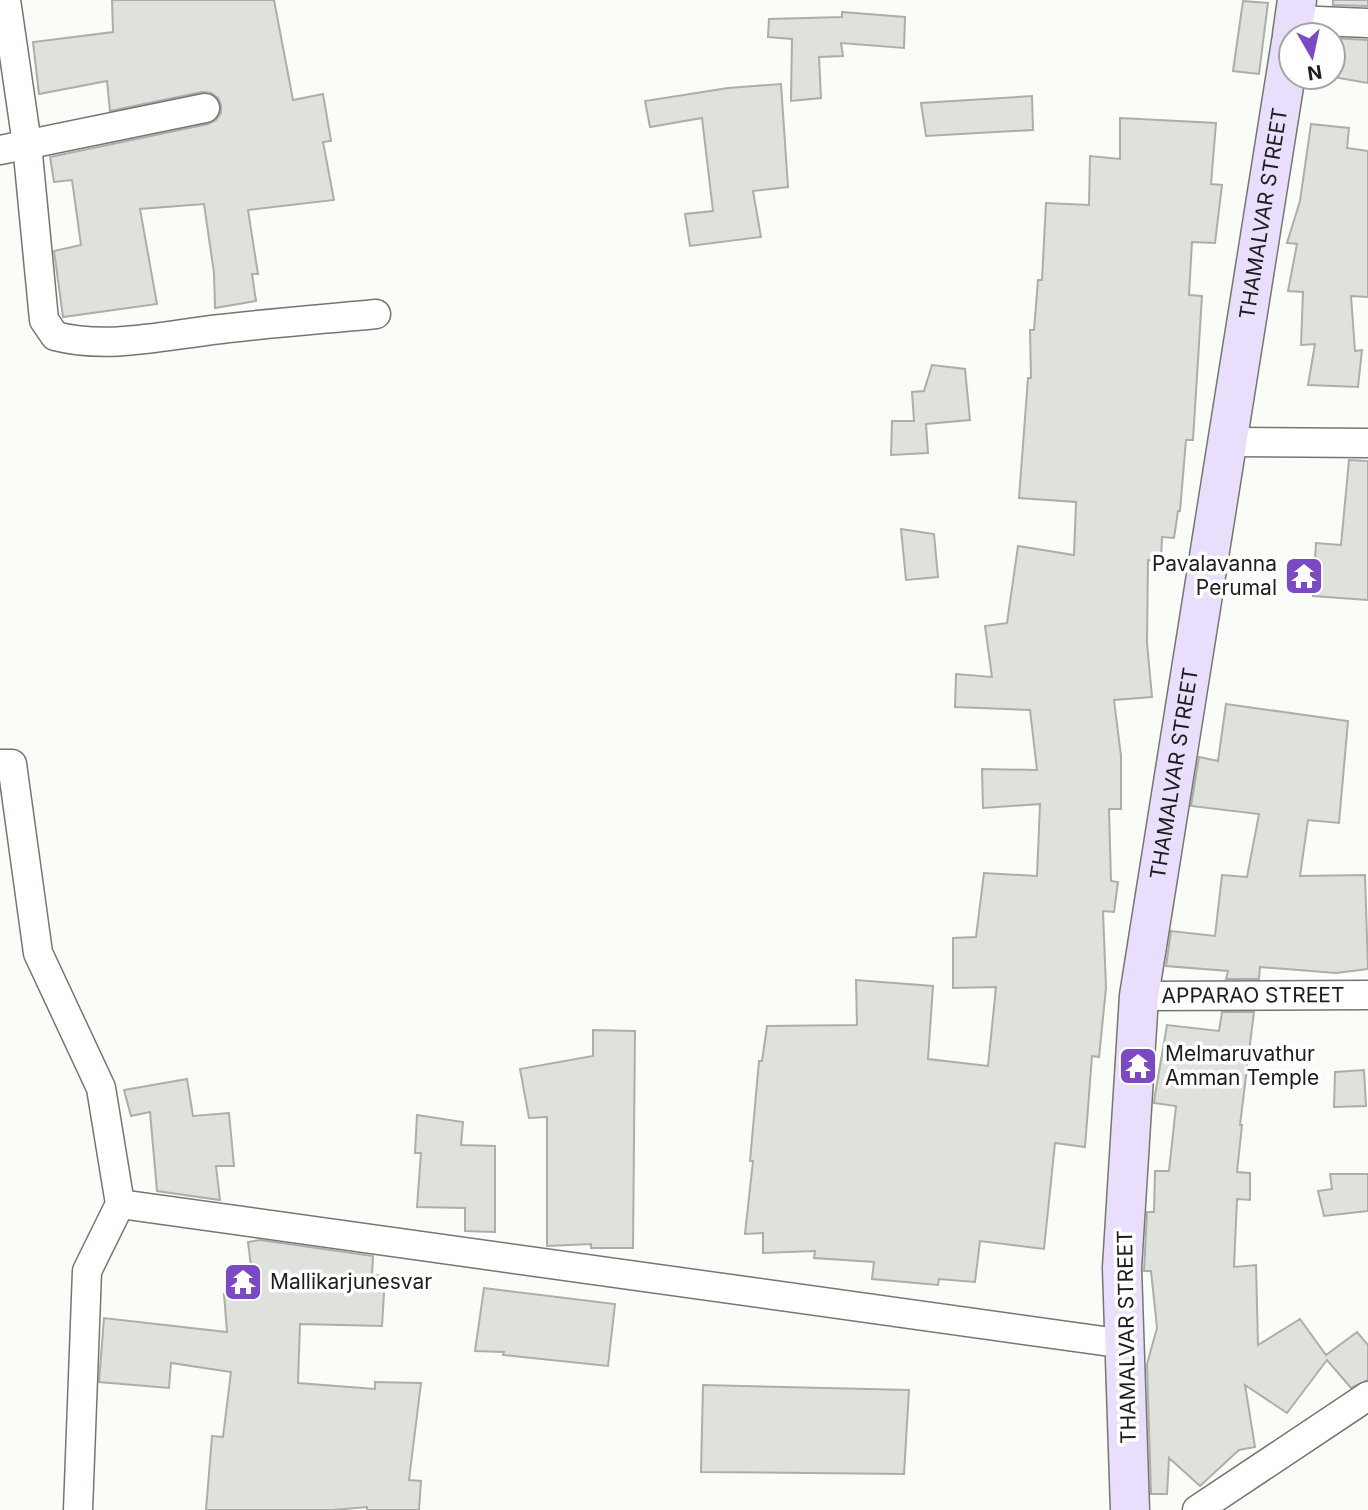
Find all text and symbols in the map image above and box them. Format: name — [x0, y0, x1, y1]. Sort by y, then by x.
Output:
north arrow — [1277, 21, 1347, 91]
text: N — [1306, 60, 1324, 85]
street label: THAMALVAR STREET — [1234, 106, 1292, 321]
place label: Pavalavanna Perumal — [1152, 551, 1277, 600]
temple icon: Pavalavanna Perumal — [1283, 555, 1325, 597]
street label: THAMALVAR STREET — [1145, 666, 1203, 881]
street label: APPARAO STREET — [1161, 982, 1345, 1008]
place label: Melmaruvathur Amman Temple — [1165, 1041, 1319, 1090]
temple icon: Melmaruvathur Amman Temple — [1117, 1045, 1159, 1087]
street label: THAMALVAR STREET — [1112, 1230, 1141, 1444]
temple icon: Mallikarjunesvar — [222, 1261, 264, 1303]
place label: Mallikarjunesvar — [270, 1269, 432, 1294]

